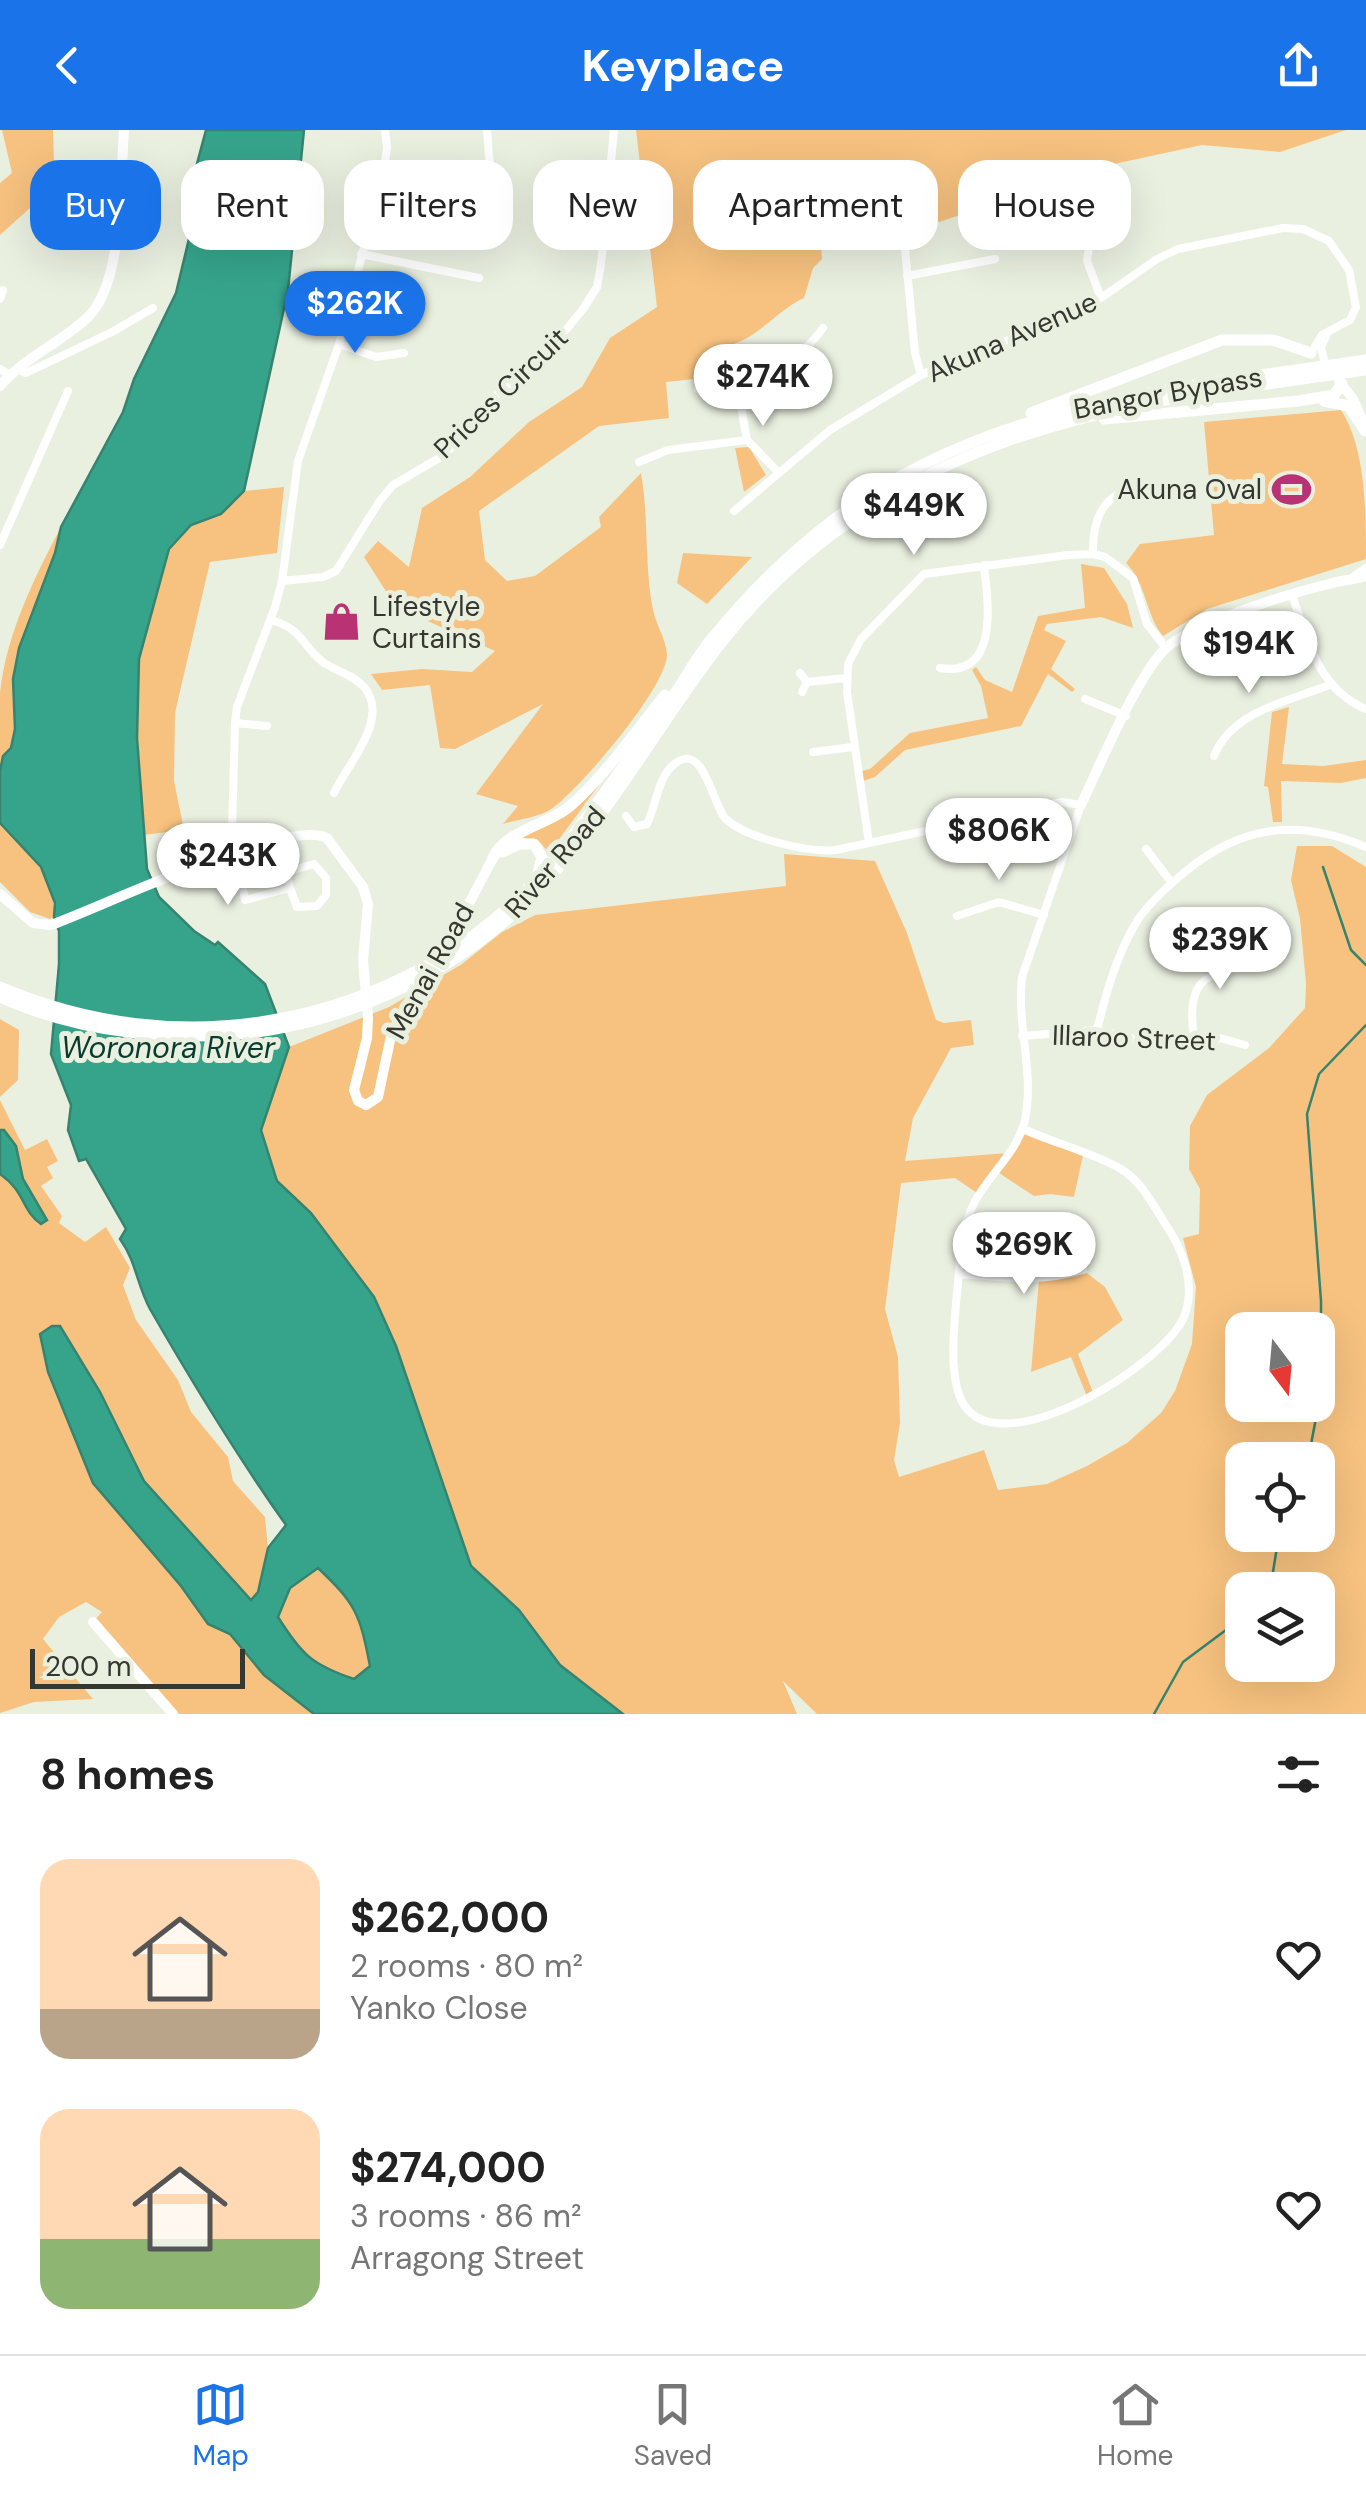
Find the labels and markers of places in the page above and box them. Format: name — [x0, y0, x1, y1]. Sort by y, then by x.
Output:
pin: $262K — [285, 271, 425, 356]
pin: $274K — [693, 344, 833, 429]
sports icon: Akuna Oval — [1271, 468, 1313, 510]
place label: Akuna Oval — [1117, 471, 1262, 508]
pin: $449K — [844, 473, 984, 558]
place label: Lifestyle Curtains — [372, 588, 482, 657]
shop icon: Lifestyle Curtains — [321, 601, 363, 643]
pin: $194K — [1179, 611, 1319, 696]
pin: $806K — [929, 798, 1069, 883]
pin: $243K — [158, 823, 298, 908]
pin: $239K — [1150, 907, 1290, 992]
pin: $269K — [954, 1212, 1094, 1297]

